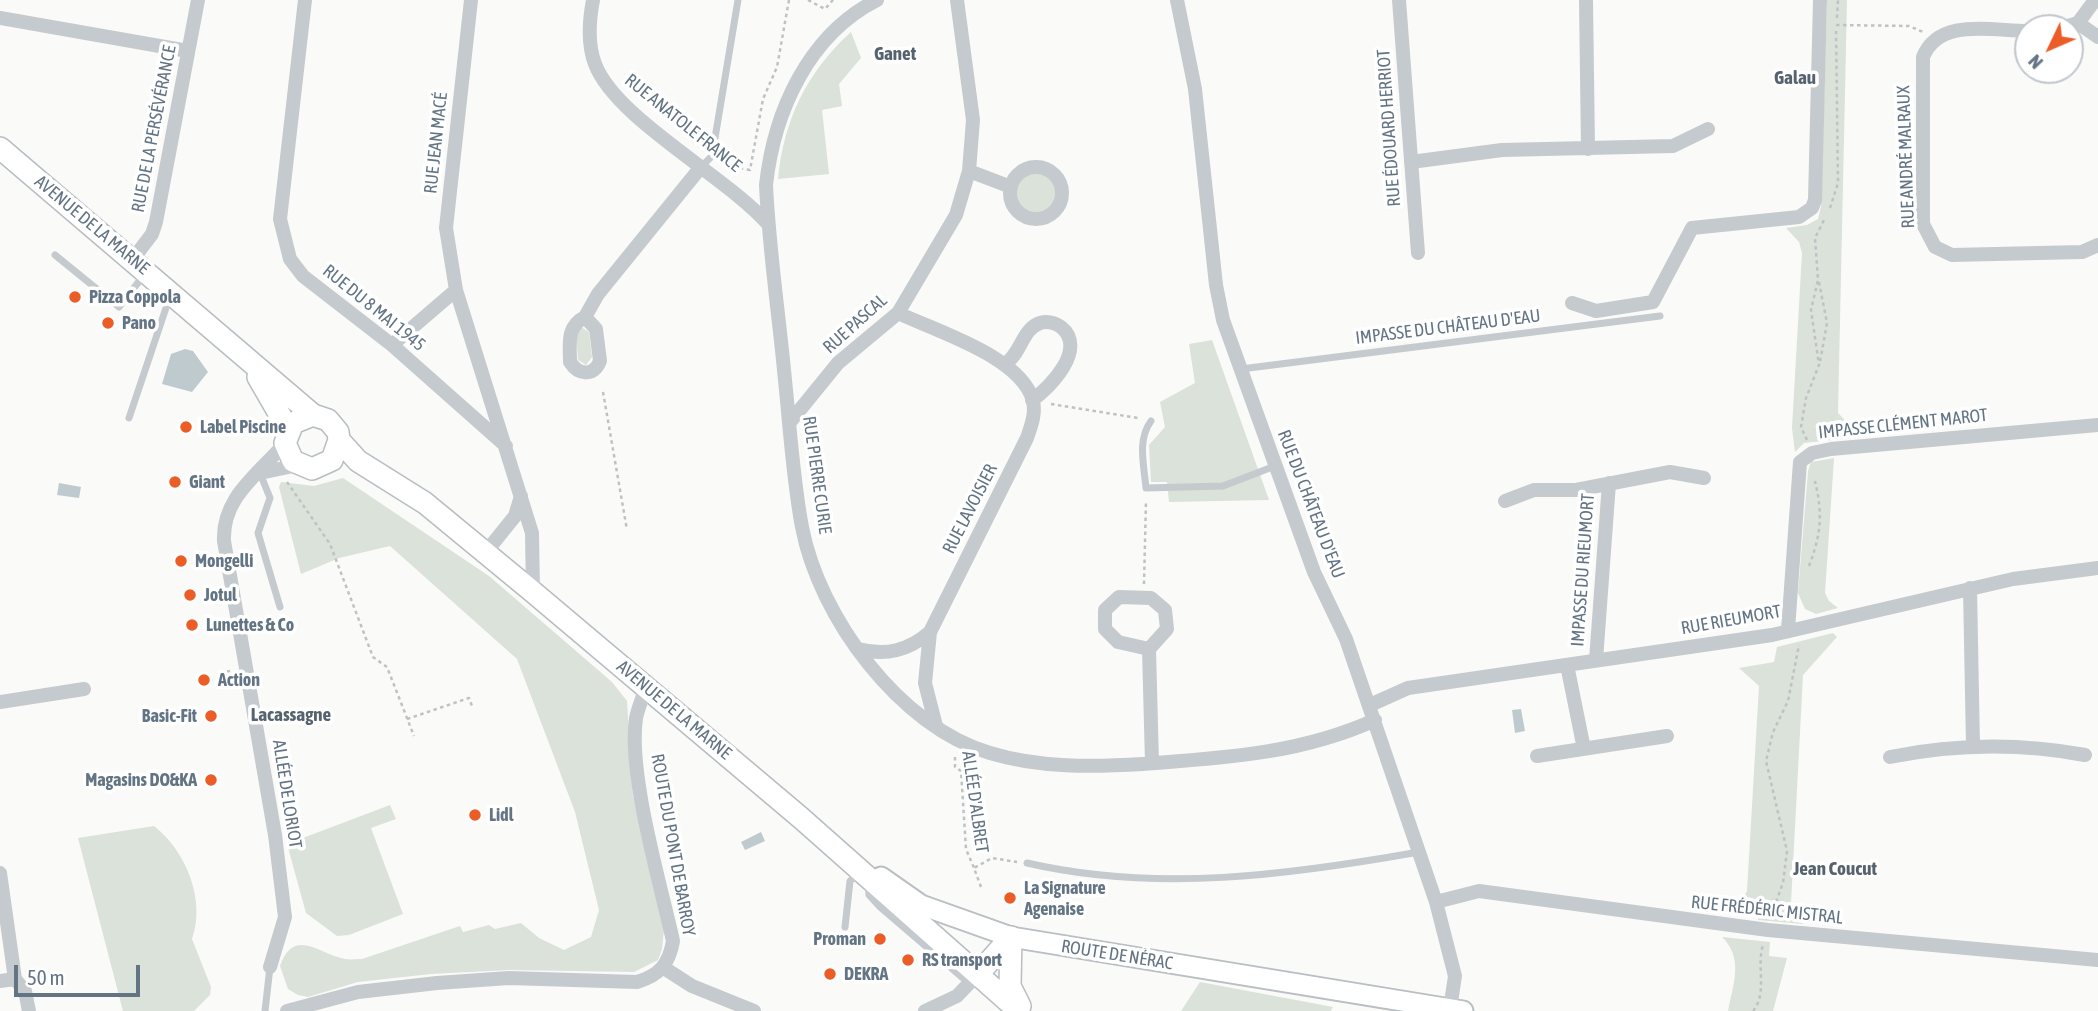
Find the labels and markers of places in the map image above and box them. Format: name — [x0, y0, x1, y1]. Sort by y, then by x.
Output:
place label: Pizza Coppola — [89, 286, 181, 308]
marker: Pizza Coppola — [67, 289, 83, 305]
place label: Pano — [122, 312, 156, 334]
marker: Pano — [100, 315, 116, 331]
place label: Label Piscine — [200, 416, 286, 438]
marker: Label Piscine — [178, 419, 194, 435]
place label: Giant — [189, 471, 225, 493]
marker: Giant — [167, 474, 183, 490]
place label: Mongelli — [195, 550, 253, 572]
marker: Mongelli — [173, 553, 189, 569]
place label: Jotul — [204, 584, 237, 606]
marker: Jotul — [182, 587, 198, 603]
place label: Lunettes & Co — [206, 614, 294, 636]
marker: Lunettes & Co — [184, 617, 200, 633]
place label: Action — [218, 669, 260, 691]
marker: Action — [196, 672, 212, 688]
place label: Basic-Fit — [142, 705, 197, 727]
marker: Basic-Fit — [203, 708, 219, 724]
place label: Magasins DO&KA — [85, 769, 197, 791]
marker: Magasins DO&KA — [203, 772, 219, 788]
place label: Lidl — [489, 804, 513, 826]
marker: Lidl — [467, 807, 483, 823]
place label: La Signature Agenaise — [1024, 877, 1106, 920]
marker: La Signature Agenaise — [1002, 890, 1018, 906]
place label: Proman — [813, 928, 866, 950]
marker: Proman — [872, 931, 888, 947]
place label: RS transport — [922, 949, 1002, 971]
marker: RS transport — [900, 952, 916, 968]
place label: DEKRA — [844, 963, 888, 985]
marker: DEKRA — [822, 966, 838, 982]

